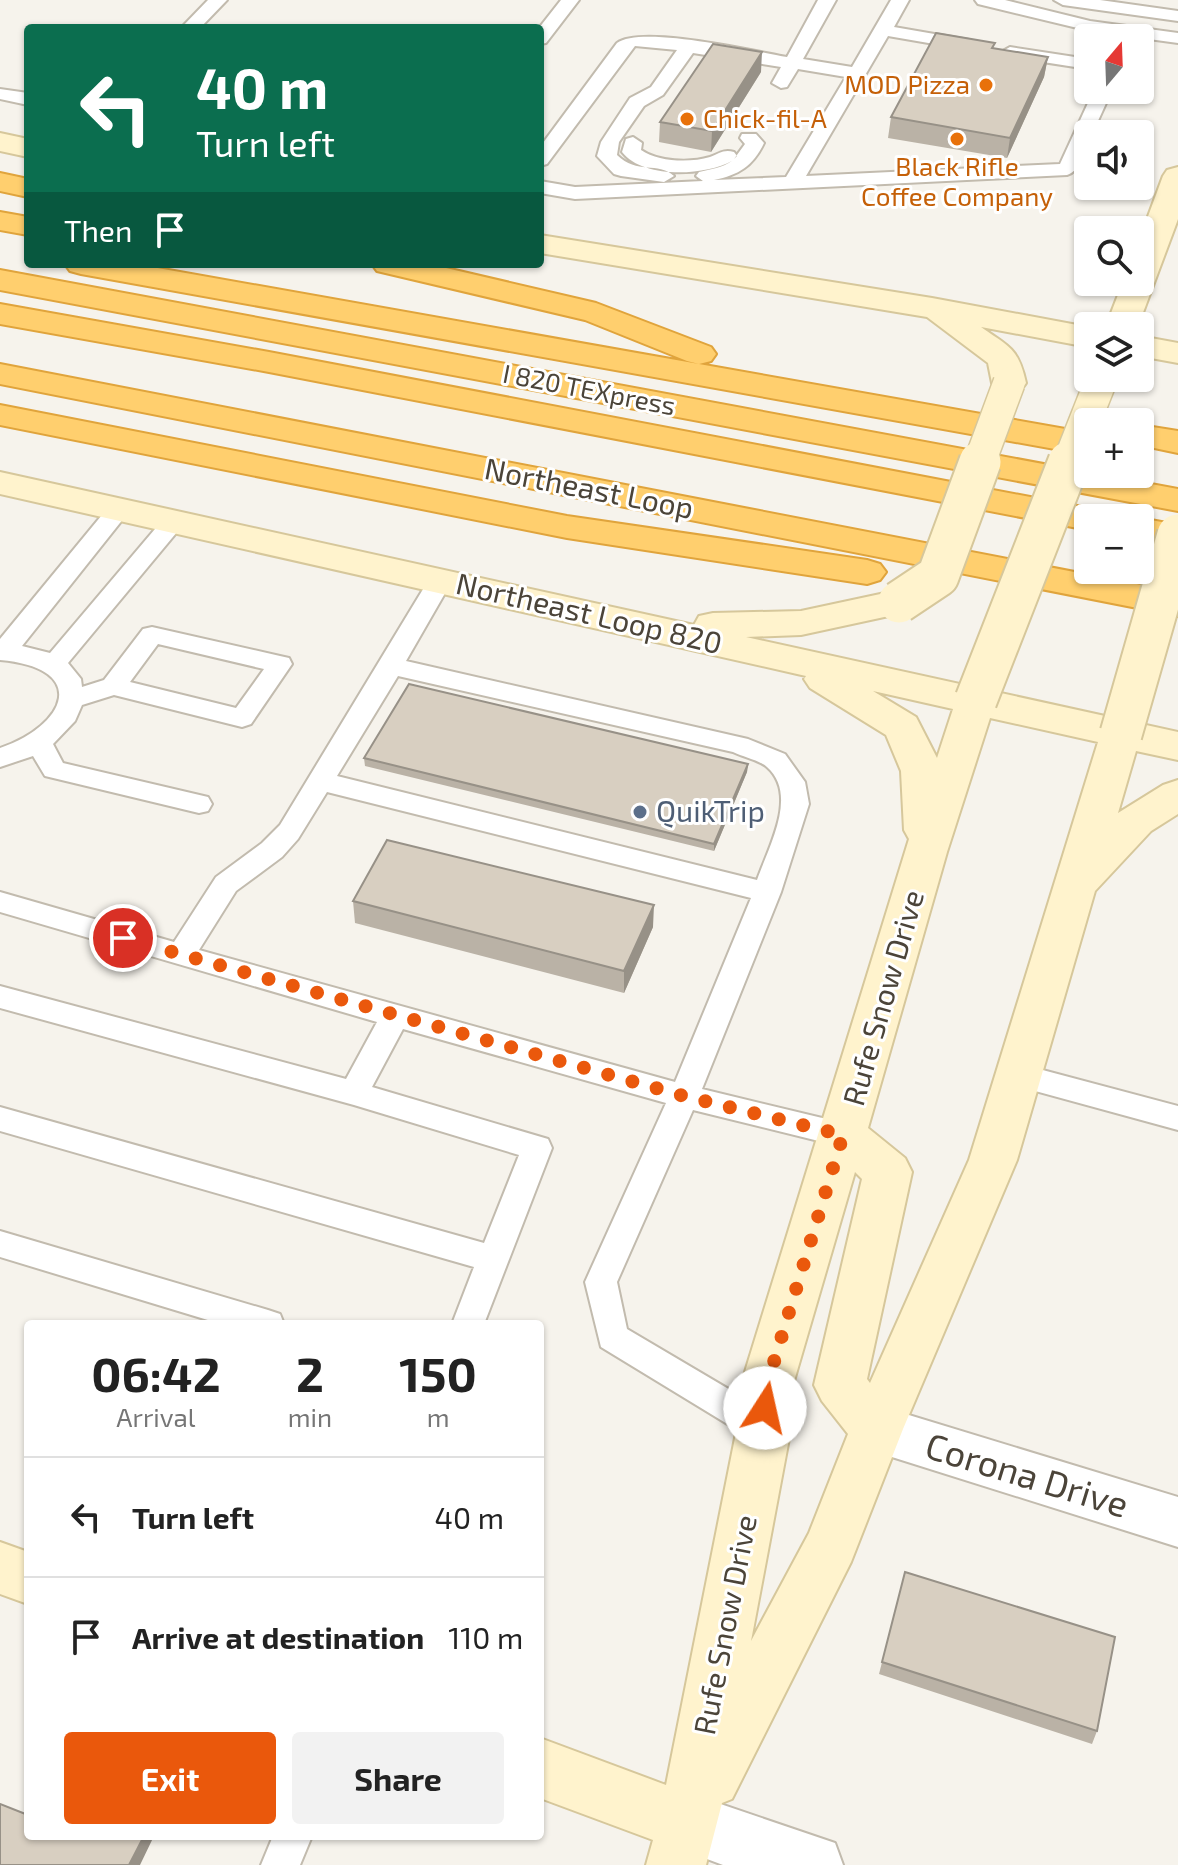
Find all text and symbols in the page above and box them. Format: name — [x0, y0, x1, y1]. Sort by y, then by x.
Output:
north arrow — [1074, 24, 1154, 104]
map controls — [1074, 24, 1154, 584]
text: 40 m — [196, 53, 328, 120]
icon: left — [64, 56, 168, 160]
place label: MOD Pizza — [844, 68, 970, 99]
marker: MOD Pizza — [977, 76, 995, 94]
place label: Chick-fil-A — [703, 102, 827, 133]
marker: Chick-fil-A — [678, 110, 696, 128]
button: sound — [1074, 120, 1154, 200]
text: Turn left — [196, 121, 335, 164]
marker: Black Rifle Coffee Company — [948, 130, 966, 148]
place label: Black Rifle Coffee Company — [861, 150, 1053, 211]
icon: arrive — [148, 208, 192, 252]
text: Then — [64, 212, 132, 248]
button: search — [1074, 216, 1154, 296]
button: layers — [1074, 312, 1154, 392]
street label: I 820 TEXpress — [500, 357, 678, 420]
button: + — [1074, 408, 1154, 488]
street label: Northeast Loop — [482, 449, 697, 525]
button: − — [1074, 504, 1154, 584]
street label: Northeast Loop 820 — [453, 564, 726, 660]
place label: QuikTrip — [656, 792, 765, 828]
marker: QuikTrip — [631, 803, 649, 821]
street label: Rufe Snow Drive — [834, 885, 930, 1110]
pin — [89, 904, 157, 972]
icon: arrive — [101, 916, 145, 960]
text: 06:42 — [91, 1344, 221, 1402]
text: 2 — [296, 1344, 324, 1402]
text: 150 — [399, 1344, 477, 1402]
position arrow — [723, 1366, 807, 1450]
text: Arrival — [116, 1401, 195, 1432]
text: min — [288, 1401, 332, 1432]
text: m — [427, 1401, 449, 1432]
street label: Corona Drive — [921, 1422, 1134, 1525]
icon: left — [64, 1495, 108, 1539]
text: Turn left — [132, 1499, 254, 1535]
text: 40 m — [434, 1499, 504, 1535]
street label: Rufe Snow Drive — [685, 1512, 763, 1737]
icon: arrive — [64, 1615, 108, 1659]
text: Arrive at destination — [132, 1619, 424, 1655]
text: 110 m — [448, 1619, 523, 1655]
button: Exit — [64, 1732, 276, 1824]
button: Share — [292, 1732, 504, 1824]

